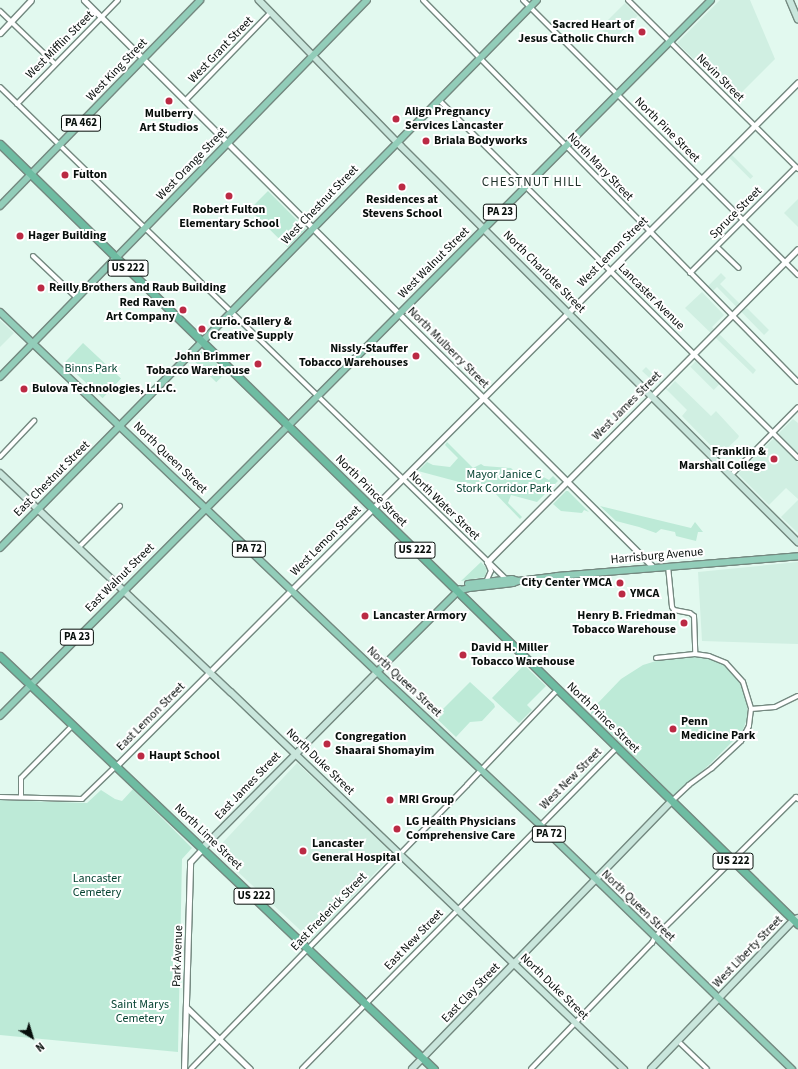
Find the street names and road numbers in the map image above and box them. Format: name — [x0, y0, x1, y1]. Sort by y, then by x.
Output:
street label: West Mifflin Street — [23, 8, 97, 82]
street label: West Grant Street — [186, 14, 256, 86]
street label: West King Street — [83, 36, 151, 104]
street label: Nevin Street — [693, 51, 747, 105]
street label: North Pine Street — [631, 94, 703, 166]
road number: PA 462 — [60, 114, 102, 132]
street label: West Orange Street — [154, 125, 230, 203]
street label: North Mary Street — [564, 130, 636, 204]
street label: West Chestnut Street — [279, 162, 361, 248]
street label: Spruce Street — [707, 184, 765, 242]
road number: PA 23 — [482, 203, 518, 221]
street label: West Lemon Street — [575, 214, 651, 290]
street label: West Walnut Street — [395, 224, 473, 302]
street label: North Charlotte Street — [500, 228, 588, 316]
road number: US 222 — [107, 259, 149, 277]
street label: Lancaster Avenue — [615, 261, 687, 333]
street label: North Mulberry Street — [404, 304, 492, 392]
street label: West James Street — [589, 368, 665, 444]
street label: North Queen Street — [130, 419, 210, 497]
street label: East Chestnut Street — [11, 438, 93, 520]
street label: North Prince Street — [332, 452, 410, 530]
street label: North Water Street — [406, 469, 482, 543]
street label: West Lemon Street — [288, 503, 364, 579]
road number: PA 72 — [231, 540, 267, 558]
street label: East Walnut Street — [83, 541, 157, 615]
road number: US 222 — [394, 541, 436, 559]
street label: Harrisburg Avenue — [610, 545, 704, 567]
road number: PA 23 — [59, 628, 95, 646]
street label: North Queen Street — [364, 644, 444, 720]
street label: East Lemon Street — [114, 680, 188, 754]
street label: North Prince Street — [564, 680, 642, 756]
street label: North Duke Street — [283, 726, 357, 798]
street label: West New Street — [537, 745, 605, 813]
street label: East James Street — [212, 749, 284, 823]
street label: North Lime Street — [171, 801, 245, 873]
road number: PA 72 — [531, 825, 567, 843]
road number: US 222 — [712, 852, 754, 870]
street label: North Queen Street — [598, 867, 678, 945]
street label: East Frederick Street — [288, 870, 370, 954]
road number: US 222 — [233, 887, 275, 905]
street label: East New Street — [382, 907, 446, 973]
street label: West Liberty Street — [710, 913, 786, 991]
street label: Park Avenue — [170, 925, 186, 987]
street label: North Duke Street — [517, 951, 591, 1023]
street label: East Clay Street — [439, 960, 503, 1026]

